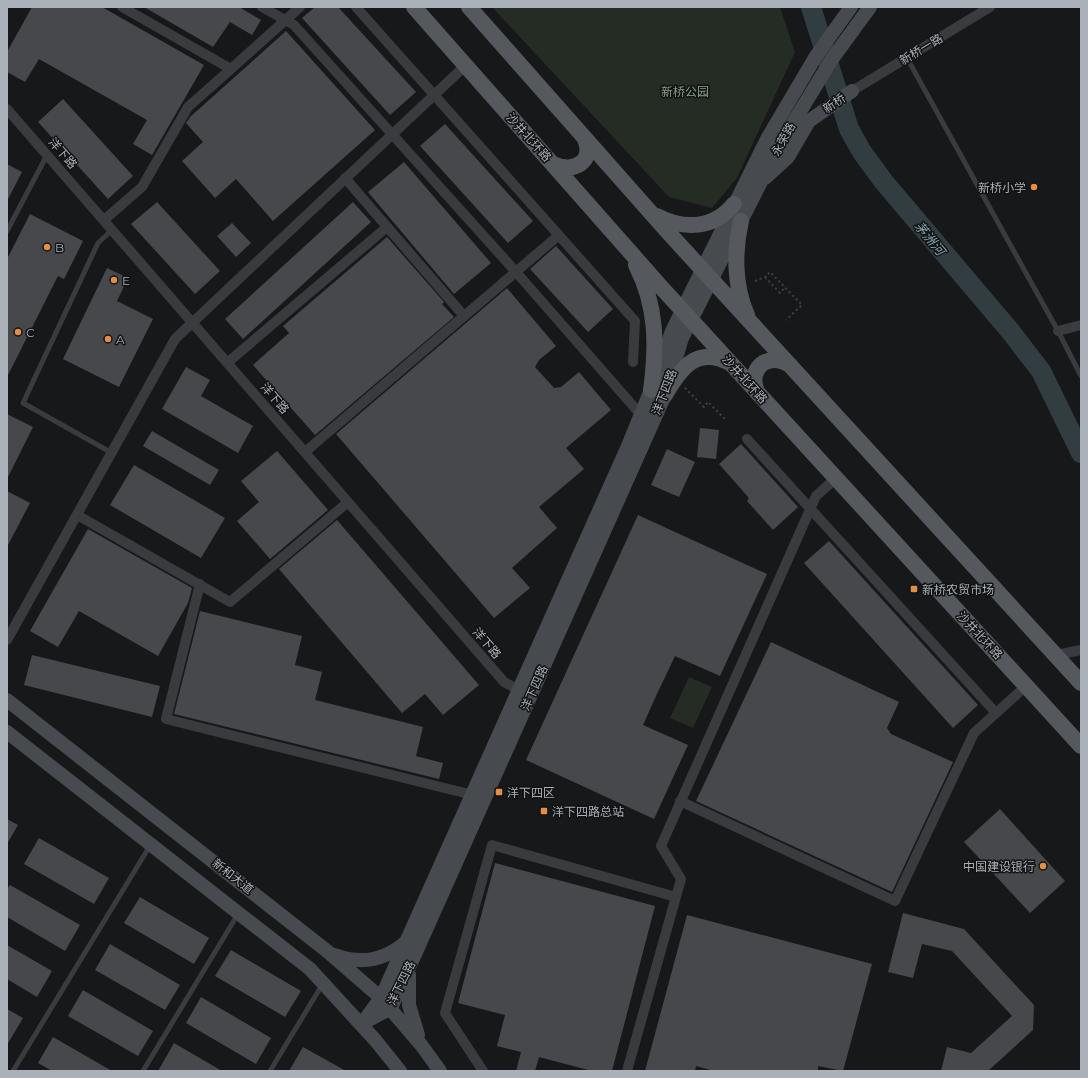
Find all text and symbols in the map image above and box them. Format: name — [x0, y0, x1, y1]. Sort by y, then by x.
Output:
street label: 新桥一路 — [897, 30, 945, 68]
park label: 新桥公园 — [661, 84, 709, 99]
street label: 新桥 — [820, 90, 848, 116]
street label: 沙井北环路 — [503, 110, 555, 164]
street label: 永荣路 — [768, 120, 798, 158]
street label: 洋下路 — [46, 134, 80, 172]
place label: 新桥小学 — [978, 180, 1026, 195]
marker: 新桥小学 — [1029, 182, 1039, 192]
water label: 茅洲河 — [911, 218, 951, 260]
place label: B — [55, 240, 64, 255]
marker: B — [42, 242, 52, 252]
place label: E — [122, 273, 130, 288]
marker: E — [109, 275, 119, 285]
place label: C — [26, 325, 35, 340]
marker: C — [13, 327, 23, 337]
place label: A — [116, 332, 125, 347]
marker: A — [103, 334, 113, 344]
street label: 沙井北环路 — [719, 352, 771, 406]
street label: 洋下四路 — [648, 367, 680, 417]
street label: 洋下路 — [258, 379, 292, 417]
place label: 新桥农贸市场 — [922, 582, 994, 597]
marker: 新桥农贸市场 — [909, 584, 919, 594]
street label: 沙井北环路 — [954, 608, 1006, 662]
street label: 洋下路 — [470, 624, 504, 662]
street label: 洋下四路 — [517, 663, 551, 713]
place label: 洋下四区 — [507, 785, 555, 800]
marker: 洋下四区 — [494, 787, 504, 797]
place label: 洋下四路总站 — [552, 804, 624, 819]
marker: 洋下四路总站 — [539, 806, 549, 816]
street label: 新和大道 — [209, 855, 257, 897]
place label: 中国建设银行 — [963, 859, 1035, 874]
marker: 中国建设银行 — [1038, 861, 1048, 871]
street label: 洋下四路 — [384, 958, 418, 1008]

